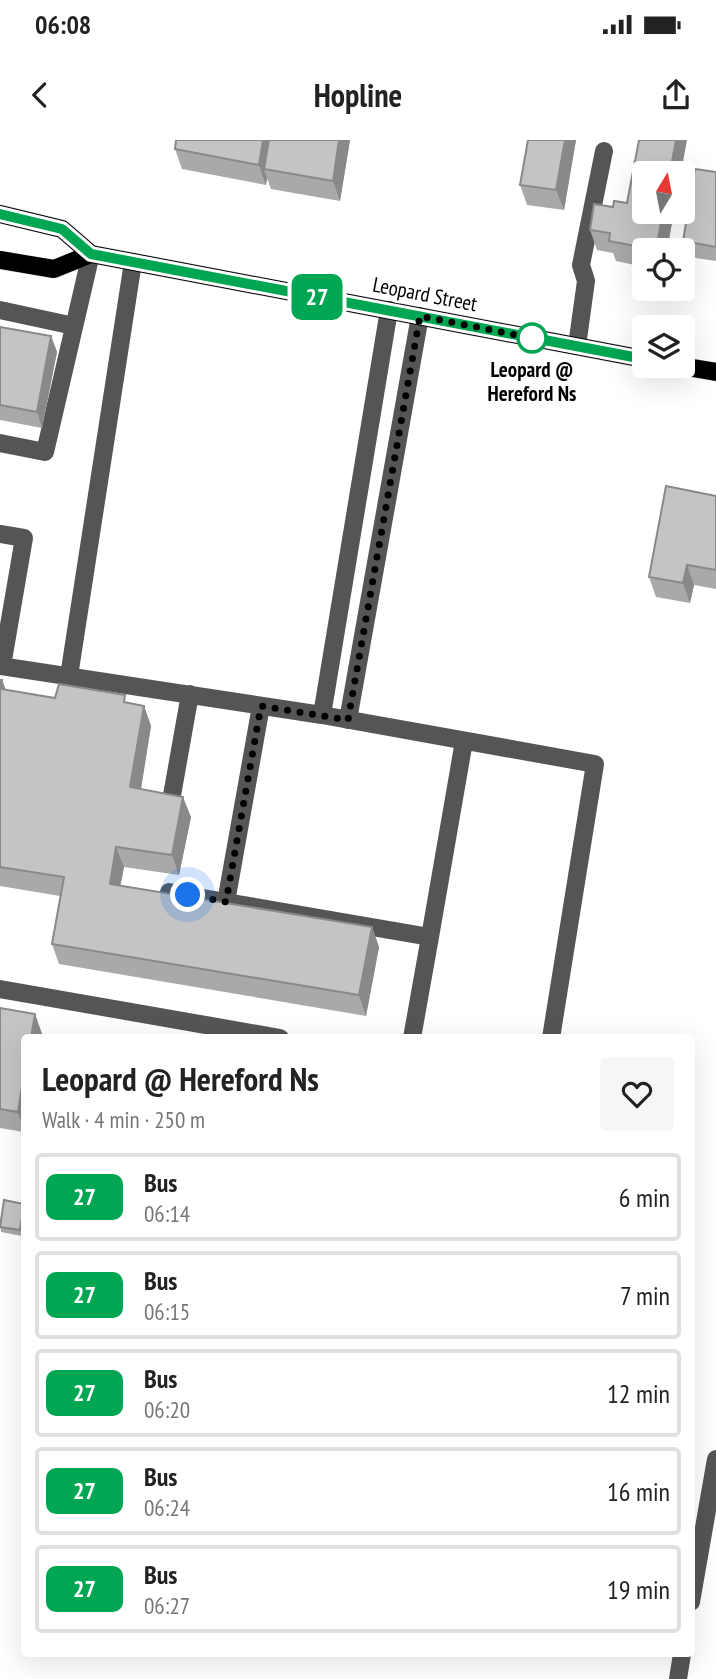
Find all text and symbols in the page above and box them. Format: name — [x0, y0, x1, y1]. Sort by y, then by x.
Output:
text: 06:08 — [35, 8, 91, 41]
text: Hopline — [314, 74, 402, 116]
icon: back — [21, 76, 59, 114]
icon: share — [657, 76, 695, 114]
north arrow — [632, 161, 695, 224]
map controls — [632, 161, 695, 378]
button: locate — [632, 238, 695, 301]
street label: Leopard Street — [371, 271, 480, 317]
line badge: 27 — [286, 274, 348, 320]
text: 27 — [306, 281, 328, 312]
button: layers — [632, 315, 695, 378]
marker: Leopard @ Hereford Ns — [517, 323, 547, 353]
place label: Leopard @ Hereford Ns — [488, 356, 576, 407]
your location — [170, 877, 205, 912]
text: Leopard @ Hereford Ns — [42, 1057, 319, 1100]
button: heart — [600, 1057, 674, 1131]
text: Walk · 4 min · 250 m — [42, 1105, 205, 1134]
text: Bus — [144, 1166, 177, 1199]
text: 27 — [73, 1181, 96, 1212]
text: 6 min — [619, 1181, 670, 1214]
text: 06:14 — [144, 1199, 190, 1228]
text: Bus — [144, 1264, 177, 1297]
text: 27 — [73, 1279, 96, 1310]
text: 7 min — [620, 1279, 670, 1312]
text: 06:15 — [144, 1297, 190, 1326]
text: Bus — [144, 1362, 177, 1395]
text: 27 — [73, 1377, 96, 1408]
text: 12 min — [607, 1377, 670, 1410]
text: 06:20 — [144, 1395, 190, 1424]
text: Bus — [144, 1460, 177, 1493]
text: 27 — [73, 1475, 96, 1506]
text: 16 min — [607, 1475, 670, 1508]
text: 06:24 — [144, 1493, 190, 1522]
text: Bus — [144, 1558, 177, 1591]
text: 27 — [73, 1573, 96, 1604]
text: 19 min — [607, 1573, 670, 1606]
text: 06:27 — [144, 1591, 190, 1620]

